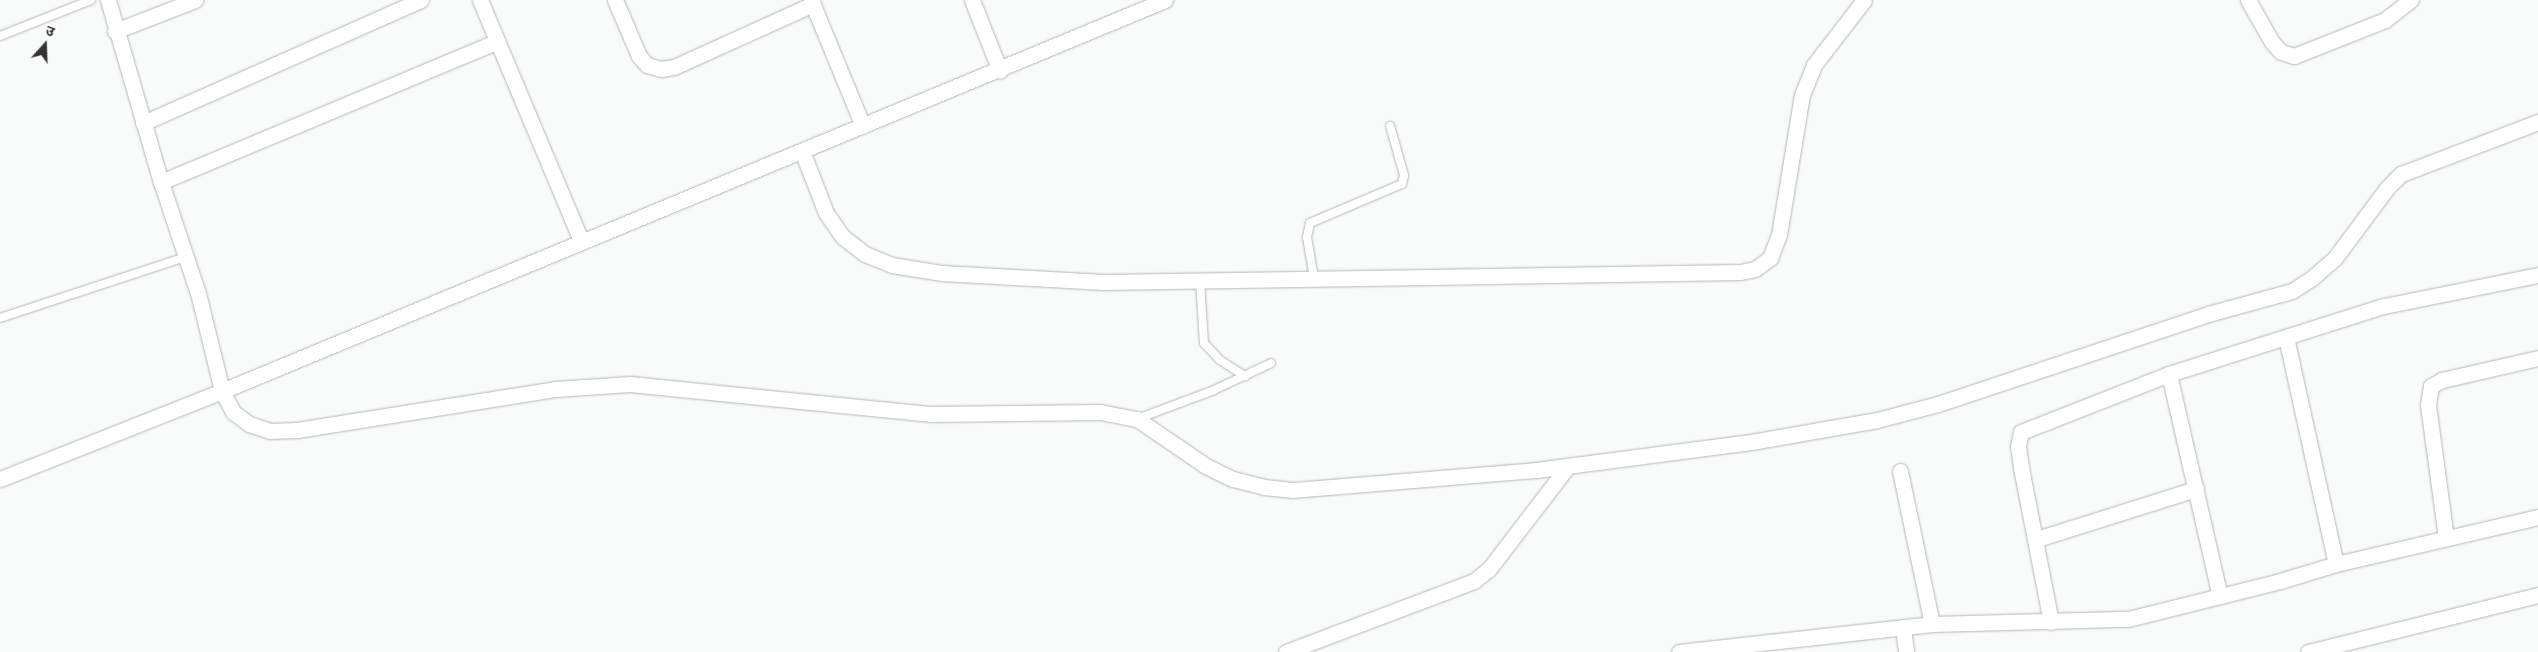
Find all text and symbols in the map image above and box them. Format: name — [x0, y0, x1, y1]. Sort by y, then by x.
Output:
north arrow — [20, 20, 70, 70]
text: उ — [44, 22, 57, 40]

